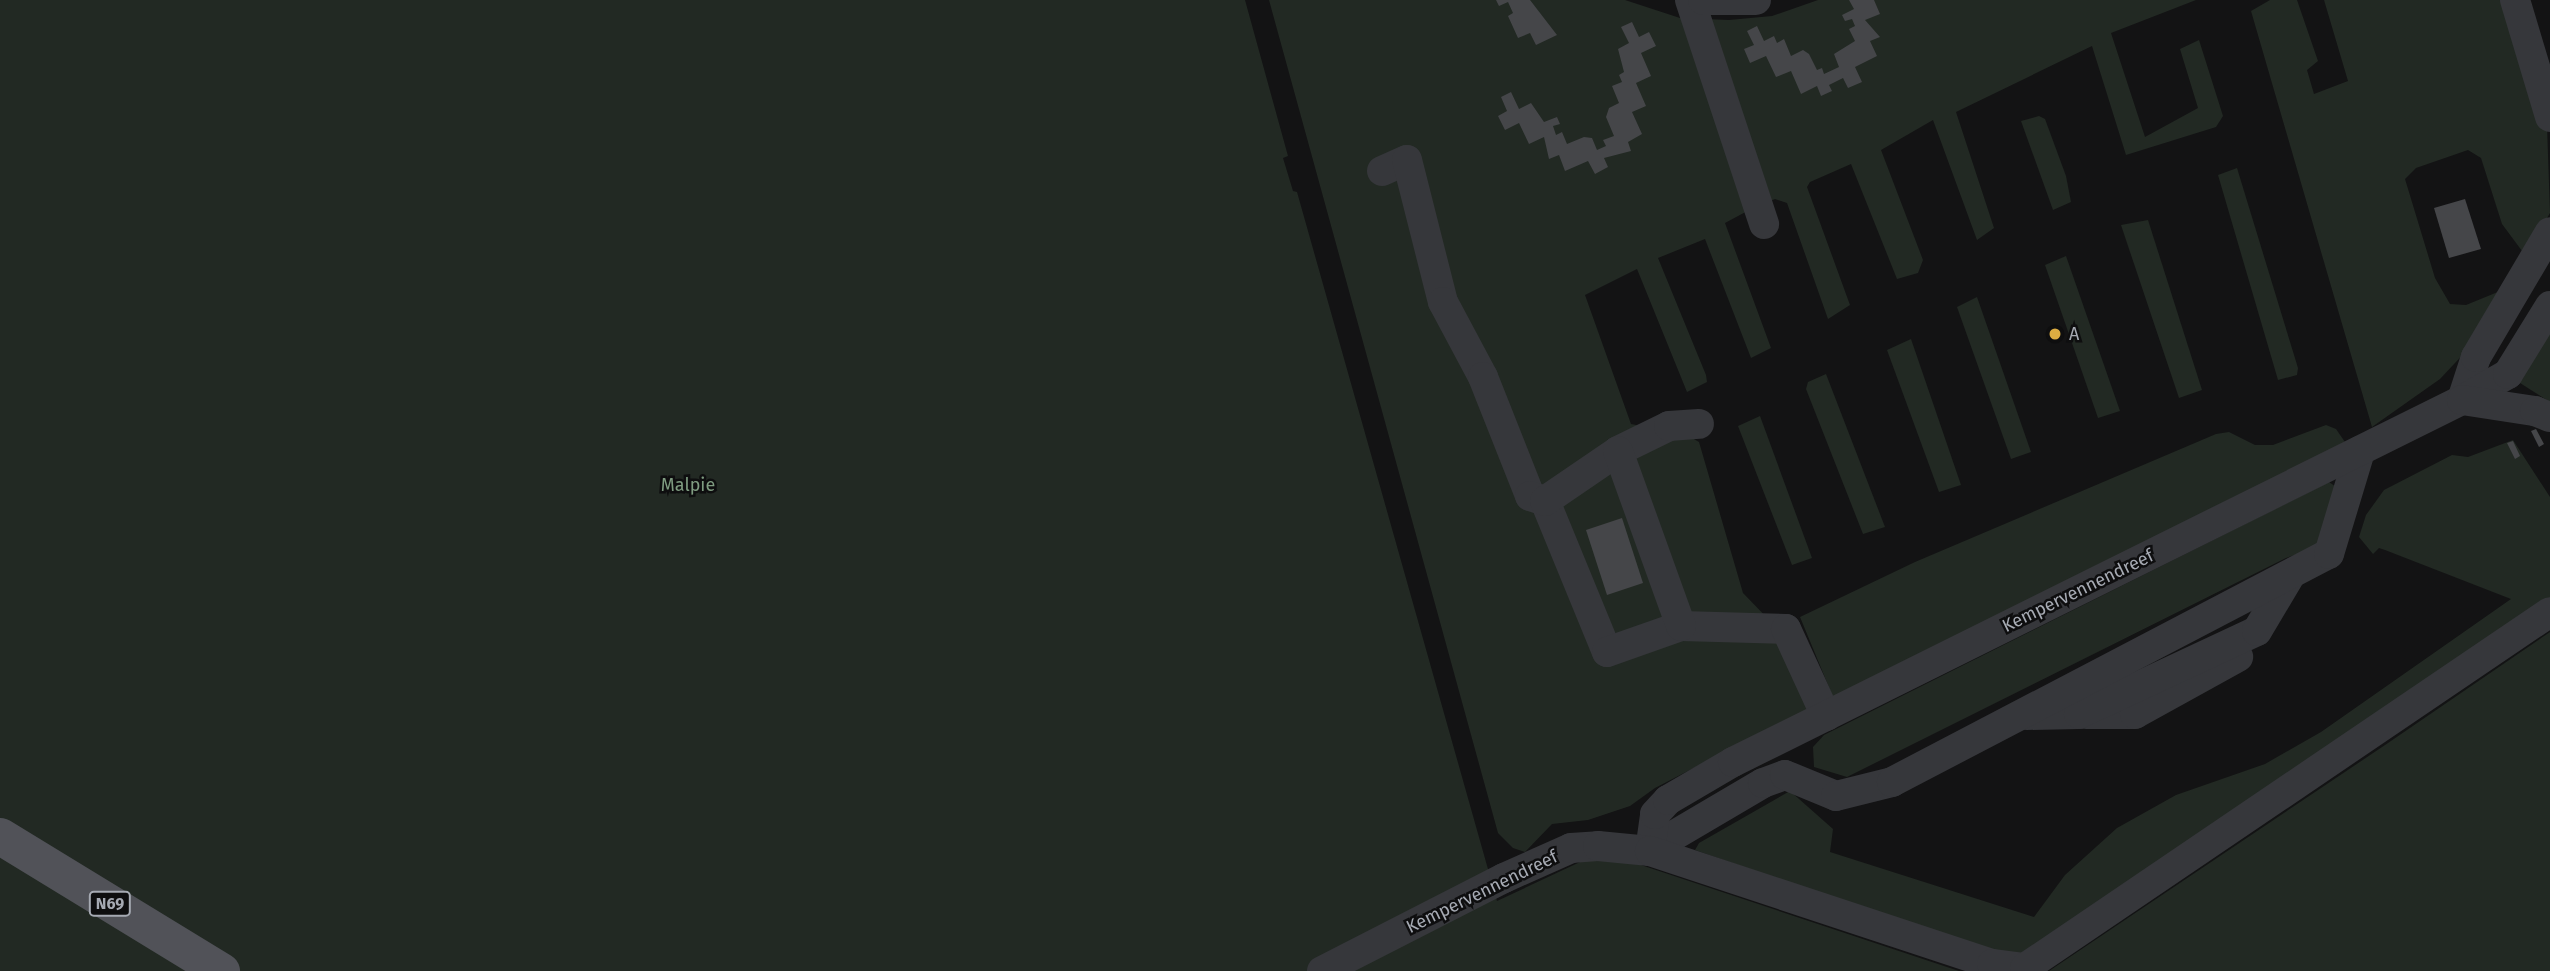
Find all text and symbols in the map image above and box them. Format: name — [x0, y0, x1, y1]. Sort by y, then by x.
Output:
place label: A — [2069, 323, 2079, 345]
marker: A — [2047, 326, 2063, 342]
park label: Malpie — [661, 474, 715, 496]
street label: Kempervennendreef — [1999, 545, 2157, 637]
street label: Kempervennendreef — [1403, 846, 1561, 938]
road number: N69 — [87, 891, 133, 916]

